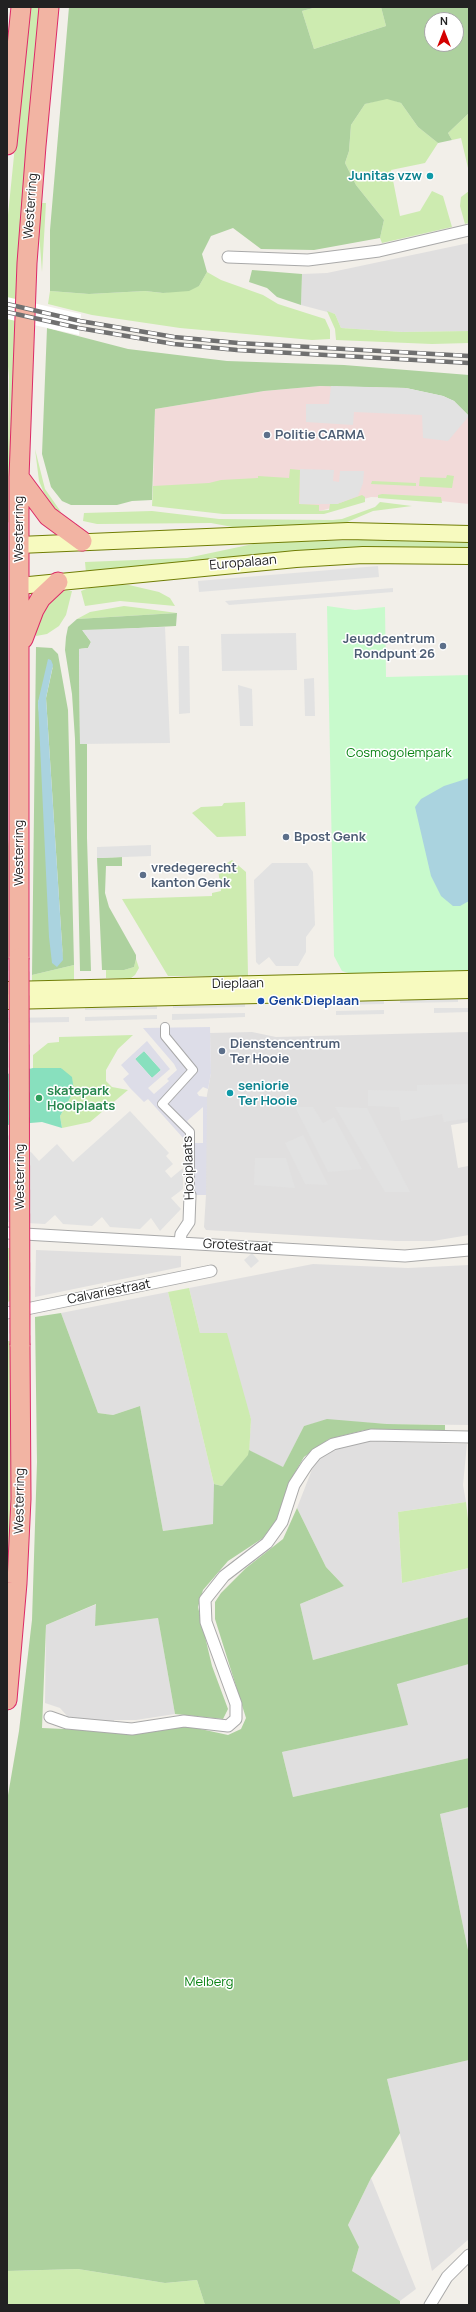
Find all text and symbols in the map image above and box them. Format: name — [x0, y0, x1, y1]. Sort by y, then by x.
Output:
north arrow — [424, 12, 464, 52]
text: N — [440, 13, 448, 28]
place label: Junitas vzw — [348, 168, 422, 184]
marker: Junitas vzw — [425, 171, 435, 181]
street label: Westerring — [21, 172, 41, 240]
place label: Politie CARMA — [275, 427, 365, 443]
marker: Politie CARMA — [262, 430, 272, 440]
street label: Westerring — [11, 496, 27, 562]
street label: Europalaan — [209, 552, 277, 574]
place label: Jeugdcentrum Rondpunt 26 — [343, 631, 435, 662]
marker: Jeugdcentrum Rondpunt 26 — [438, 641, 448, 651]
park label: Cosmogolempark — [346, 745, 452, 761]
street label: Westerring — [11, 820, 27, 886]
place label: Bpost Genk — [294, 829, 366, 845]
marker: Bpost Genk — [281, 832, 291, 842]
place label: vredegerecht kanton Genk — [151, 860, 237, 891]
marker: vredegerecht kanton Genk — [138, 870, 148, 880]
street label: Dieplaan — [212, 976, 264, 992]
place label: Genk Dieplaan — [269, 993, 359, 1009]
marker: Genk Dieplaan — [256, 996, 266, 1006]
place label: Dienstencentrum Ter Hooie — [230, 1036, 340, 1067]
marker: Dienstencentrum Ter Hooie — [217, 1046, 227, 1056]
place label: seniorie Ter Hooie — [238, 1078, 297, 1109]
place label: skatepark Hooiplaats — [47, 1083, 115, 1114]
marker: seniorie Ter Hooie — [225, 1088, 235, 1098]
marker: skatepark Hooiplaats — [34, 1093, 44, 1103]
street label: Hooiplaats — [180, 1135, 198, 1201]
street label: Westerring — [12, 1144, 28, 1210]
street label: Grotestraat — [203, 1236, 273, 1256]
street label: Calvariestraat — [66, 1276, 152, 1308]
street label: Westerring — [12, 1468, 28, 1534]
park label: Melberg — [185, 1974, 233, 1990]

